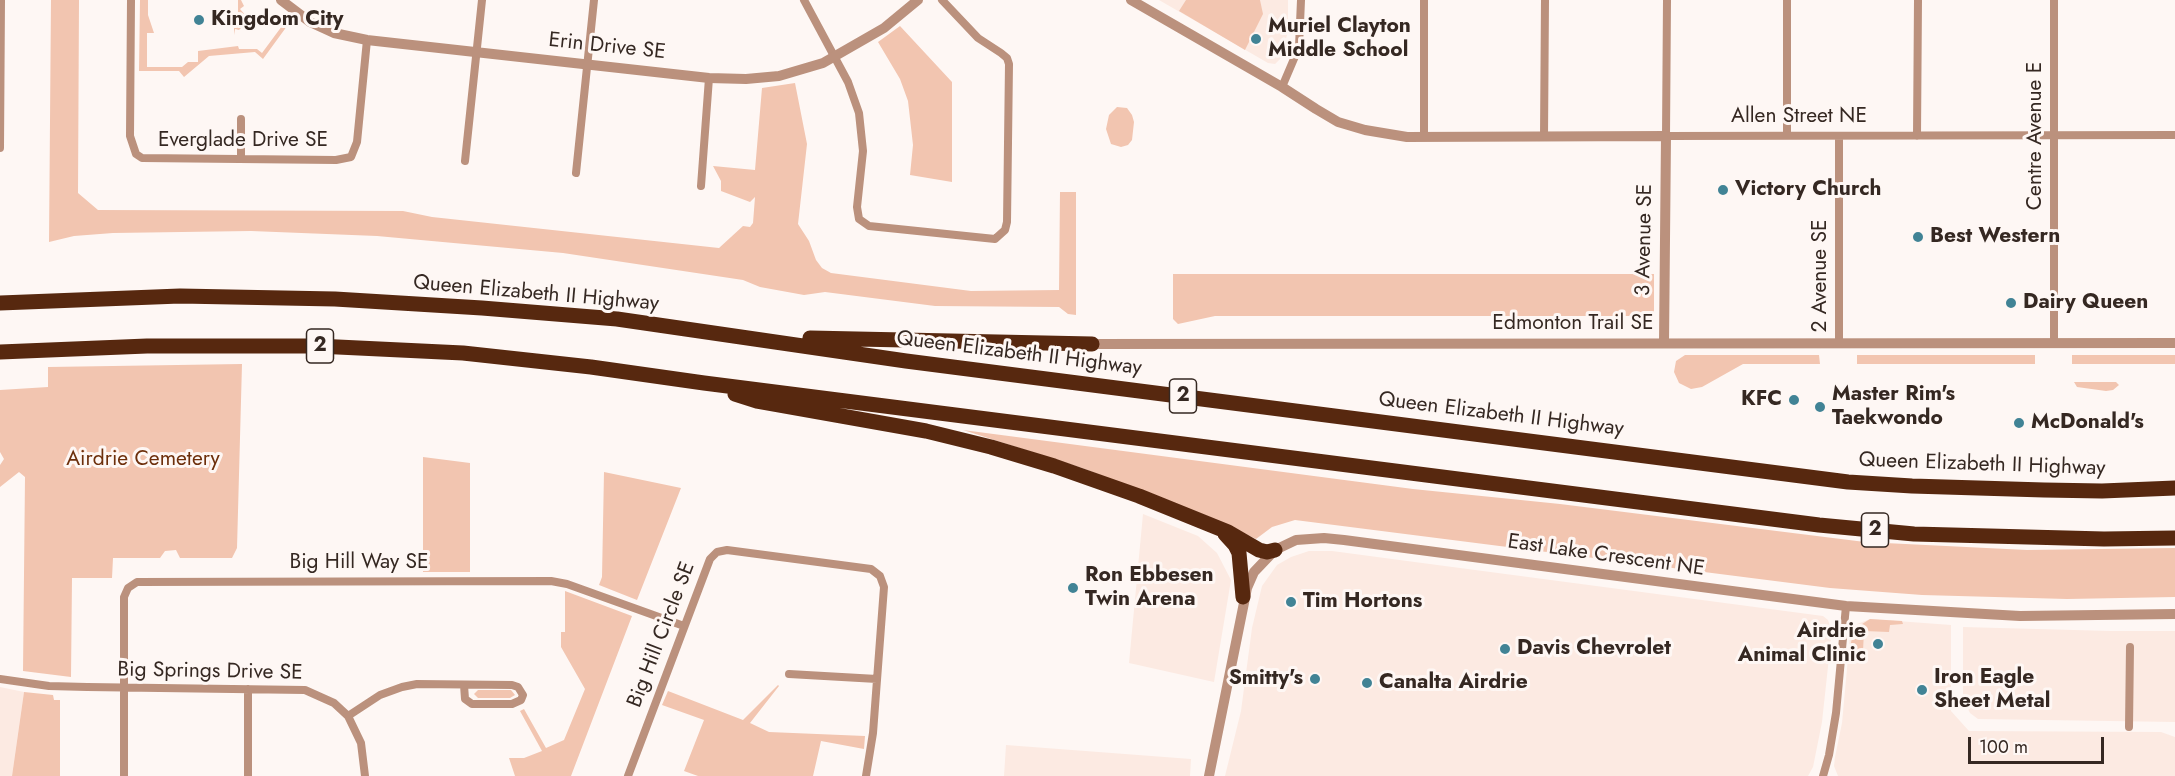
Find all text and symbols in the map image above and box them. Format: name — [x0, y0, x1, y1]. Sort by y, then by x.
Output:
place label: Kingdom City — [211, 7, 343, 33]
marker: Kingdom City — [192, 13, 206, 27]
place label: Muriel Clayton Middle School — [1268, 14, 1411, 64]
street label: Erin Drive SE — [547, 28, 667, 66]
marker: Muriel Clayton Middle School — [1249, 32, 1263, 46]
street label: Centre Avenue E — [2023, 62, 2049, 210]
street label: Allen Street NE — [1731, 104, 1867, 130]
street label: Everglade Drive SE — [158, 128, 328, 154]
place label: Victory Church — [1735, 177, 1882, 203]
marker: Victory Church — [1716, 183, 1730, 197]
street label: 3 Avenue SE — [1631, 184, 1659, 296]
street label: 2 Avenue SE — [1808, 219, 1834, 333]
place label: Best Western — [1930, 224, 2060, 250]
marker: Best Western — [1911, 230, 1925, 244]
street label: Queen Elizabeth II Highway — [412, 271, 660, 317]
place label: Dairy Queen — [2023, 290, 2148, 316]
marker: Dairy Queen — [2004, 296, 2018, 310]
street label: Edmonton Trail SE — [1492, 311, 1654, 337]
street label: Queen Elizabeth II Highway — [895, 326, 1143, 382]
road number: 2 — [306, 329, 334, 363]
road number: 2 — [1170, 379, 1196, 413]
place label: Master Rim's Taekwondo — [1832, 382, 1955, 432]
street label: Queen Elizabeth II Highway — [1377, 387, 1625, 443]
place label: KFC — [1741, 387, 1782, 413]
marker: KFC — [1787, 393, 1801, 407]
marker: Master Rim's Taekwondo — [1813, 400, 1827, 414]
place label: McDonald's — [2031, 410, 2144, 436]
marker: McDonald's — [2012, 416, 2026, 430]
park label: Airdrie Cemetery — [66, 447, 220, 473]
street label: Queen Elizabeth II Highway — [1858, 448, 2106, 482]
road number: 2 — [1862, 513, 1888, 547]
street label: East Lake Crescent NE — [1506, 530, 1706, 582]
street label: Big Hill Way SE — [289, 550, 429, 576]
street label: Big Hill Circle SE — [623, 559, 701, 711]
place label: Ron Ebbesen Twin Arena — [1085, 563, 1214, 613]
marker: Ron Ebbesen Twin Arena — [1066, 581, 1080, 595]
place label: Tim Hortons — [1303, 589, 1422, 615]
marker: Tim Hortons — [1284, 595, 1298, 609]
place label: Airdrie Animal Clinic — [1738, 619, 1866, 669]
place label: Davis Chevrolet — [1517, 636, 1671, 662]
marker: Airdrie Animal Clinic — [1871, 637, 1885, 651]
marker: Davis Chevrolet — [1498, 642, 1512, 656]
street label: Big Springs Drive SE — [117, 658, 303, 686]
place label: Iron Eagle Sheet Metal — [1934, 665, 2051, 715]
place label: Smitty's — [1229, 666, 1303, 692]
place label: Canalta Airdrie — [1379, 670, 1528, 696]
marker: Smitty's — [1308, 672, 1322, 686]
marker: Canalta Airdrie — [1360, 676, 1374, 690]
marker: Iron Eagle Sheet Metal — [1915, 683, 1929, 697]
scale bar — [1971, 725, 2108, 763]
text: 100 m — [1979, 734, 2028, 760]

